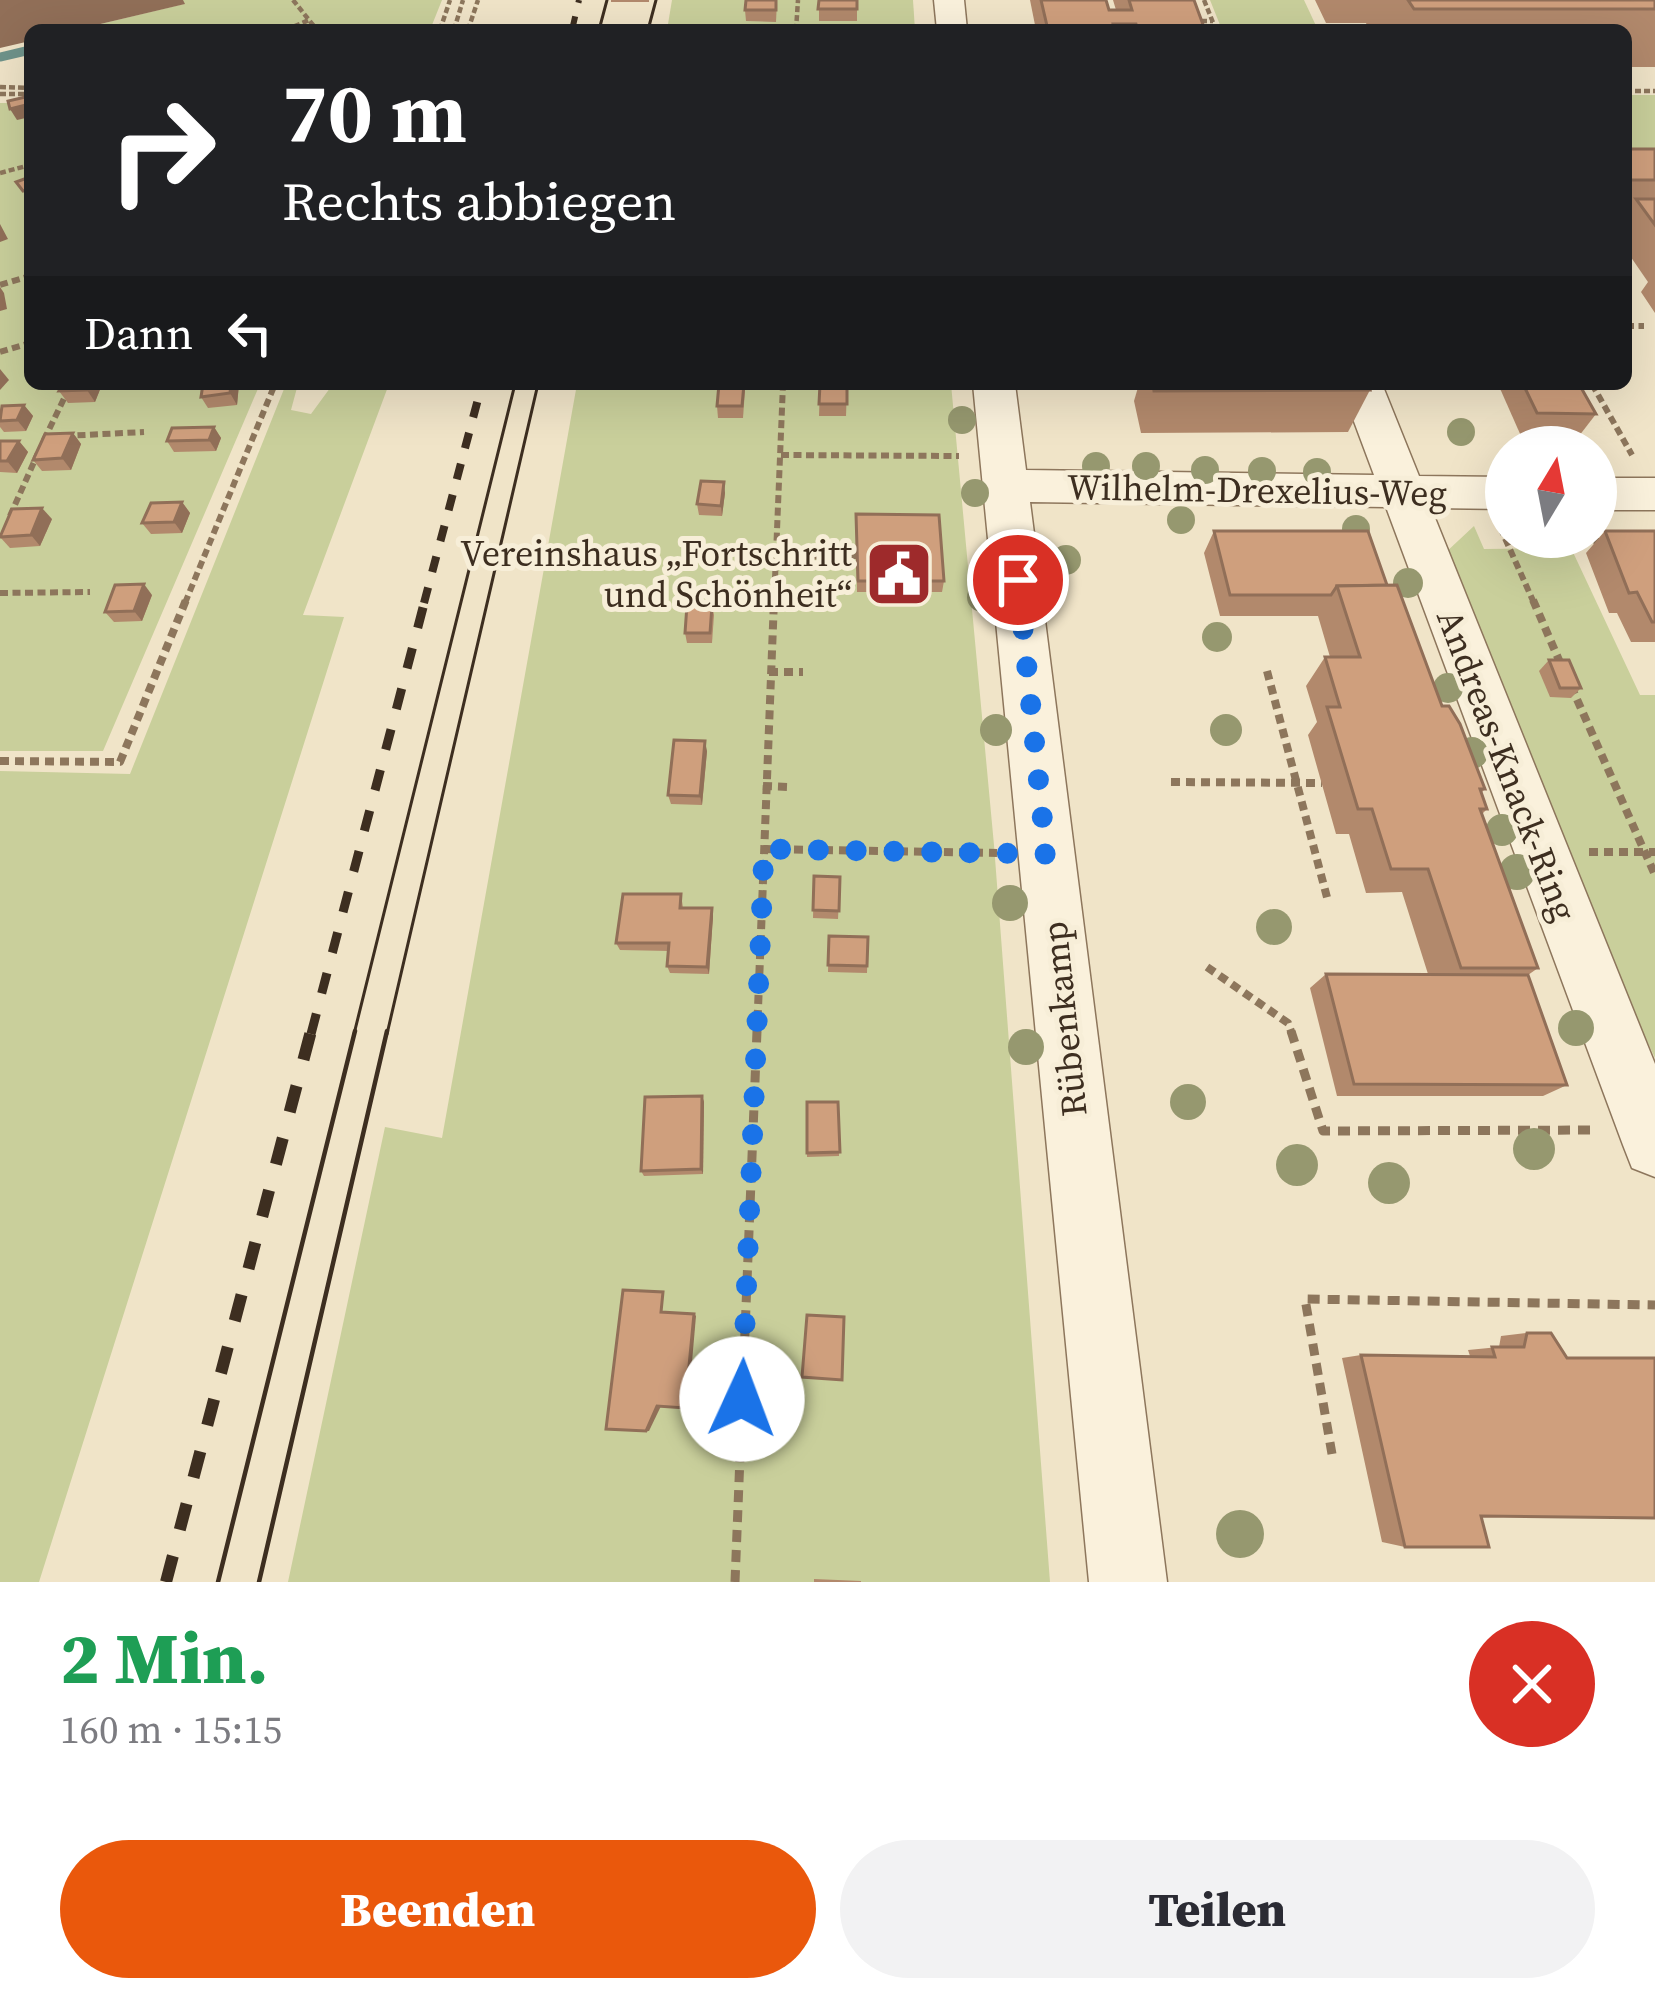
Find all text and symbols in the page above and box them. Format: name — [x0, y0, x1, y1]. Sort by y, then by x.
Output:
text: 70 m — [282, 55, 467, 170]
icon: right — [84, 72, 240, 228]
text: Rechts abbiegen — [282, 164, 676, 238]
icon: left — [217, 300, 283, 366]
text: Dann — [84, 302, 193, 364]
north arrow — [1485, 426, 1617, 558]
map controls — [1485, 426, 1617, 558]
street label: Wilhelm-Drexelius-Weg — [1066, 462, 1448, 518]
place label: Vereinshaus „Fortschritt und Schönheit“ — [460, 529, 852, 619]
pin — [967, 529, 1069, 631]
public building icon: Vereinshaus „Fortschritt und Schönheit“ — [864, 539, 934, 609]
icon: arrive — [985, 547, 1051, 613]
street label: Andreas-Knack-Ring — [1425, 602, 1589, 928]
street label: Rübenkamp — [1029, 919, 1099, 1119]
position arrow — [679, 1336, 805, 1462]
text: 2 Min. — [60, 1608, 268, 1707]
button: close — [1469, 1621, 1595, 1747]
text: 160 m · 15:15 — [60, 1703, 282, 1756]
button: Beenden — [60, 1840, 816, 1978]
button: Teilen — [840, 1840, 1595, 1978]

